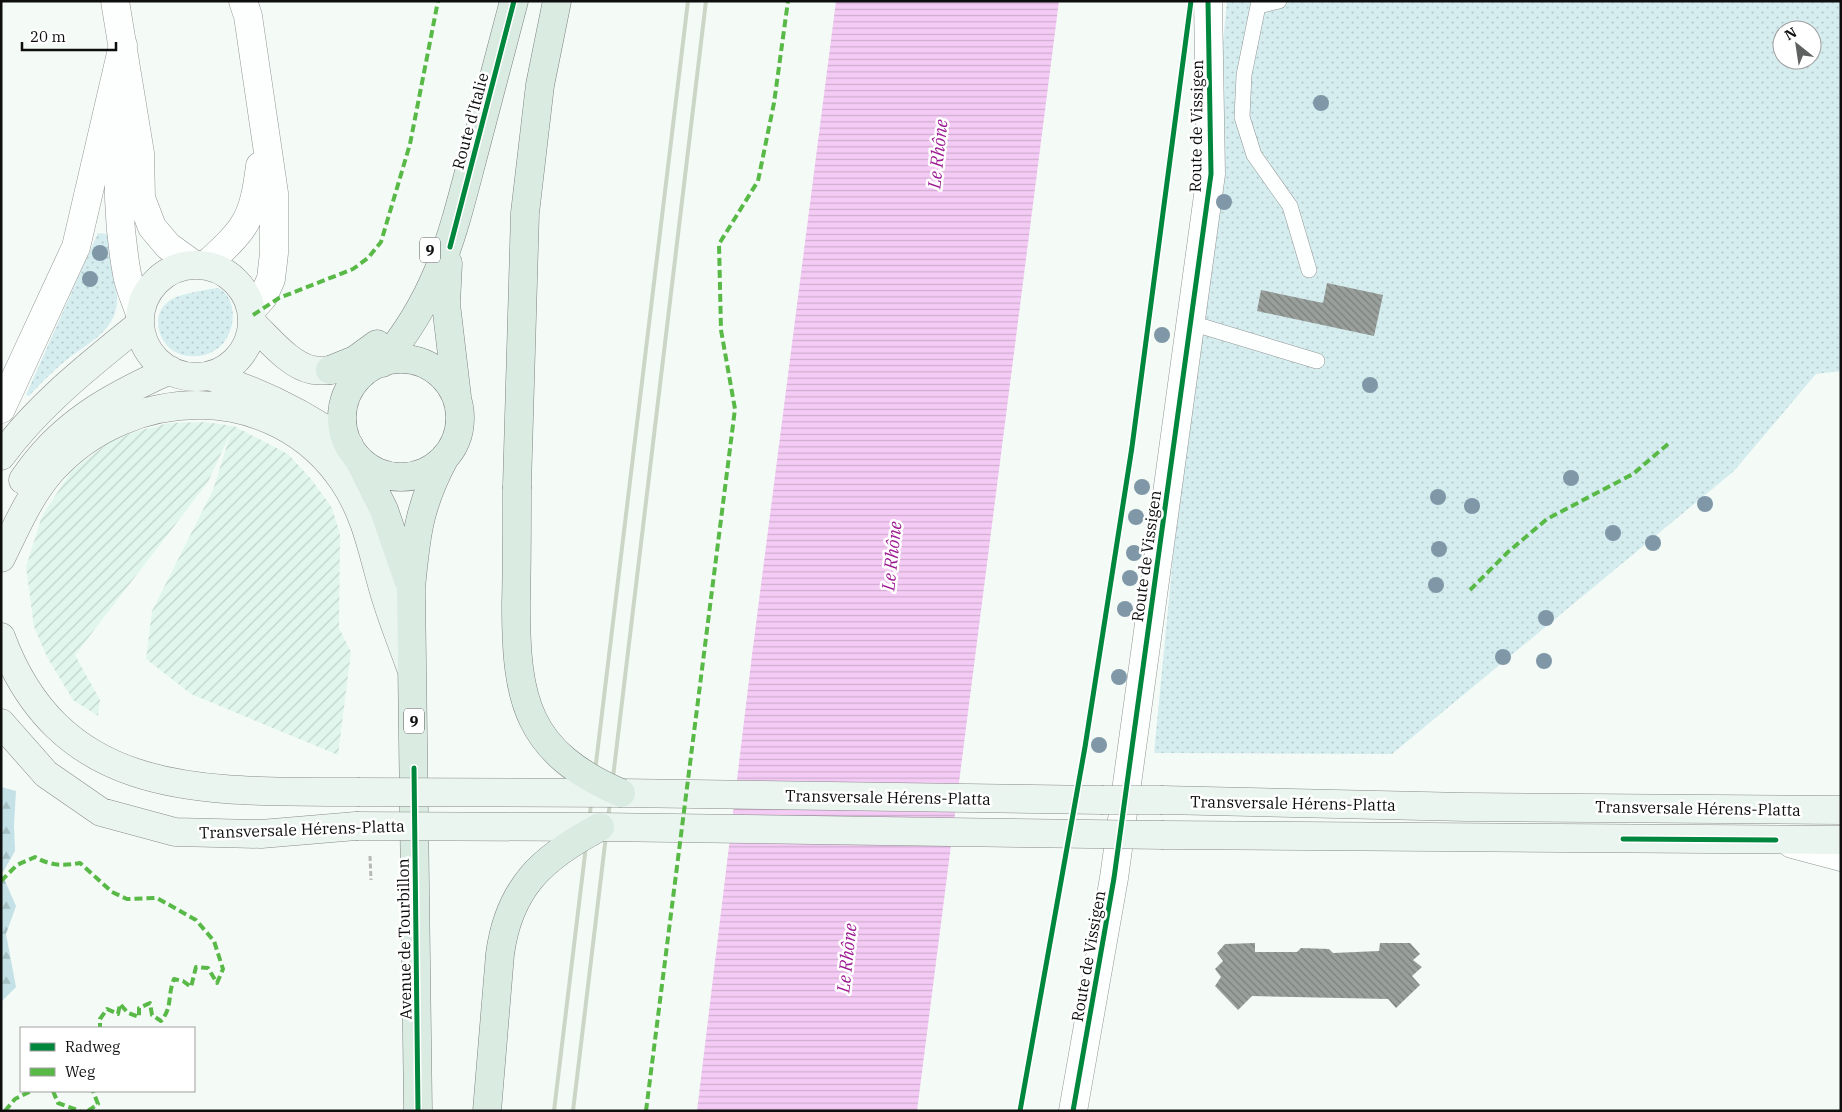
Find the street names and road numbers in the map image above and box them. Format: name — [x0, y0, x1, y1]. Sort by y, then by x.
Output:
street label: Route de Vissigen — [1185, 59, 1207, 193]
street label: Route d'Italie — [447, 70, 493, 172]
road number: 9 — [420, 238, 440, 262]
street label: Route de Vissigen — [1127, 489, 1165, 623]
road number: 9 — [404, 708, 424, 734]
street label: Transversale Hérens-Platta — [785, 785, 991, 809]
street label: Transversale Hérens-Platta — [1190, 791, 1396, 815]
street label: Transversale Hérens-Platta — [1595, 796, 1801, 820]
street label: Transversale Hérens-Platta — [199, 815, 405, 843]
street label: Avenue de Tourbillon — [393, 858, 415, 1020]
street label: Route de Vissigen — [1067, 889, 1109, 1023]

